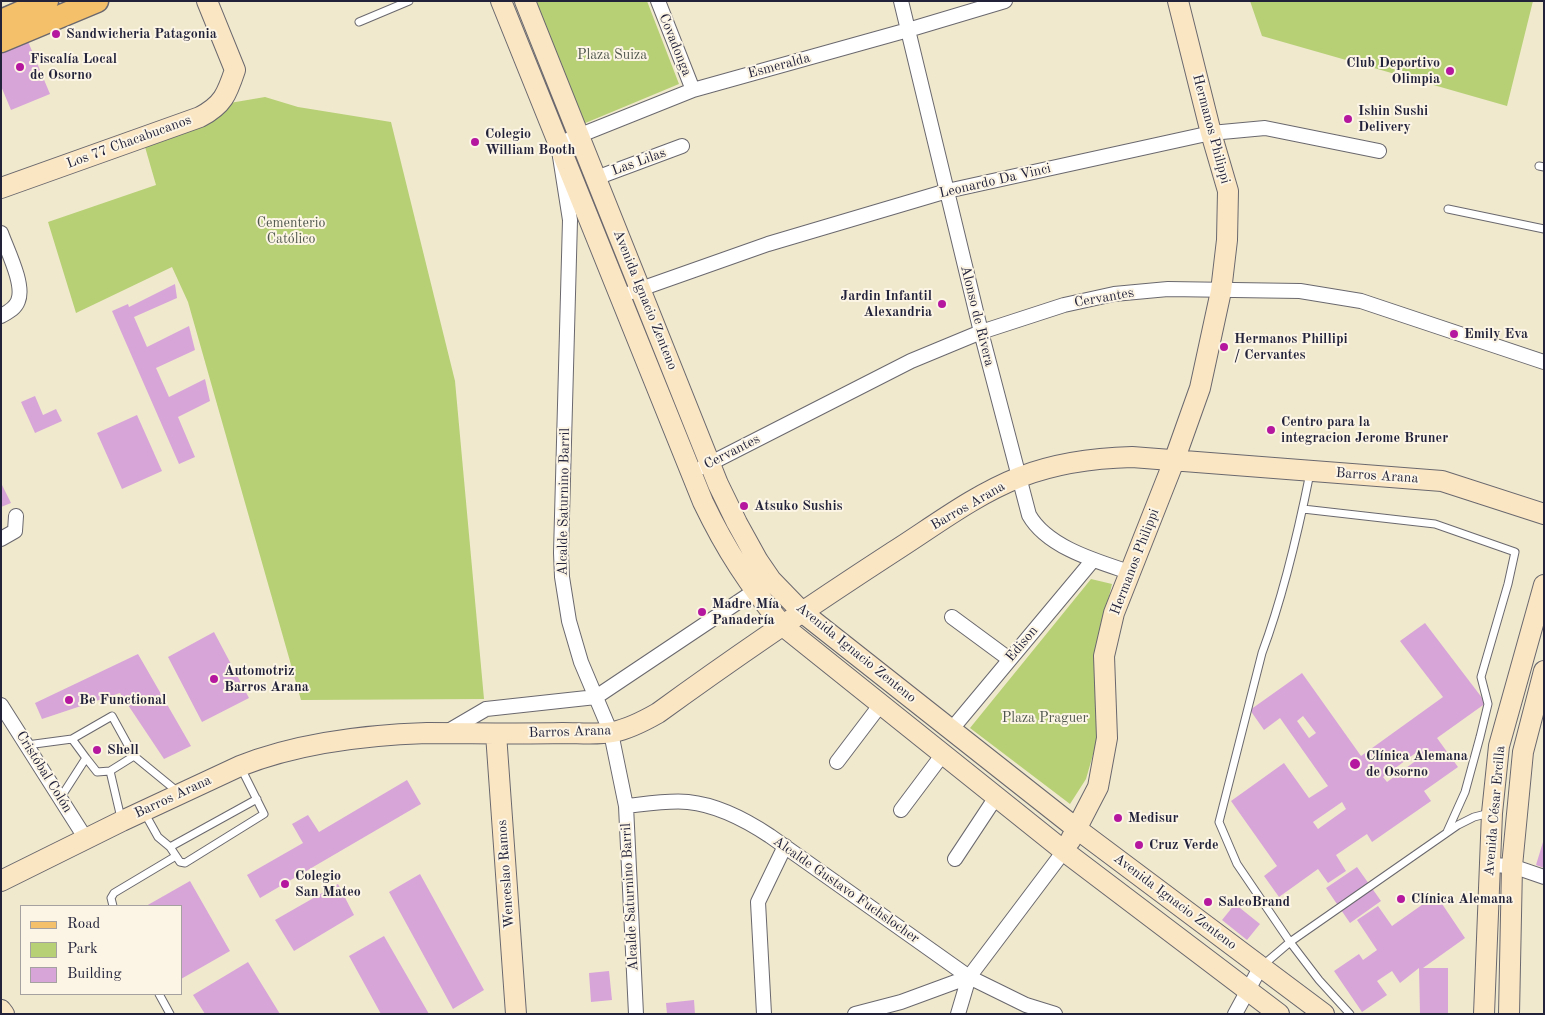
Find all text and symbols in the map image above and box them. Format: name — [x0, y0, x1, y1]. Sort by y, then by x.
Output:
street label: Covadonga — [655, 11, 695, 79]
place label: Sandwicheria Patagonia — [66, 26, 217, 42]
marker: Sandwicheria Patagonia — [50, 28, 62, 40]
park label: Plaza Suiza — [577, 47, 647, 63]
street label: Esmeralda — [746, 50, 812, 82]
place label: Fiscalía Local de Osorno — [30, 51, 117, 84]
place label: Club Deportivo Olimpia — [1346, 55, 1440, 88]
marker: Fiscalía Local de Osorno — [14, 61, 26, 73]
marker: Club Deportivo Olimpia — [1444, 65, 1456, 77]
street label: Hermanos Philippi — [1188, 72, 1234, 186]
place label: Ishin Sushi Delivery — [1358, 103, 1428, 136]
street label: Los 77 Chacabucanos — [64, 112, 194, 172]
marker: Ishin Sushi Delivery — [1342, 113, 1354, 125]
place label: Colegio William Booth — [485, 126, 575, 158]
marker: Colegio William Booth — [469, 136, 481, 148]
street label: Las Lilas — [610, 144, 668, 180]
street label: Leonardo Da Vinci — [937, 160, 1053, 202]
park label: Cementerio Católico — [257, 215, 325, 248]
street label: Avenida Ignacio Zenteno — [609, 227, 681, 373]
street label: Alonso de Rivera — [956, 264, 998, 368]
street label: Cervantes — [1073, 284, 1135, 312]
place label: Jardin Infantil Alexandria — [841, 288, 932, 321]
marker: Jardin Infantil Alexandria — [936, 298, 948, 310]
place label: Emily Eva — [1464, 326, 1528, 342]
marker: Emily Eva — [1448, 328, 1460, 340]
place label: Hermanos Phillipi / Cervantes — [1234, 331, 1348, 364]
marker: Hermanos Phillipi / Cervantes — [1218, 341, 1230, 353]
place label: Centro para la integracion Jerome Bruner — [1281, 414, 1448, 447]
marker: Centro para la integracion Jerome Bruner — [1265, 424, 1277, 436]
street label: Alcalde Saturnino Barril — [554, 428, 574, 576]
street label: Cervantes — [701, 431, 763, 473]
street label: Barros Arana — [1335, 465, 1419, 487]
street label: Barros Arana — [928, 478, 1008, 534]
place label: Atsuko Sushis — [754, 498, 843, 514]
marker: Atsuko Sushis — [738, 500, 750, 512]
street label: Hermanos Philippi — [1107, 506, 1163, 618]
place label: Madre Mía Panadería — [712, 596, 779, 628]
street label: Avenida Ignacio Zenteno — [793, 599, 919, 707]
marker: Madre Mía Panadería — [696, 606, 708, 618]
street label: Edison — [1002, 623, 1042, 665]
place label: Automotriz Barros Arana — [224, 663, 309, 696]
marker: Automotriz Barros Arana — [208, 673, 220, 685]
place label: Be Functional — [79, 692, 166, 708]
marker: Be Functional — [63, 694, 75, 706]
park label: Plaza Praguer — [1002, 710, 1088, 726]
street label: Barros Arana — [528, 722, 612, 742]
street label: Cristóbal Colón — [12, 728, 76, 816]
place label: Shell — [107, 742, 139, 758]
marker: Shell — [91, 744, 103, 756]
street label: Avenida César Ercilla — [1481, 745, 1509, 877]
place label: Clínica Alemana de Osorno — [1366, 748, 1468, 780]
marker: Clínica Alemana de Osorno — [1348, 757, 1362, 771]
street label: Barros Arana — [132, 772, 214, 822]
place label: Medisur — [1128, 810, 1179, 826]
marker: Medisur — [1112, 812, 1124, 824]
street label: Wenceslao Ramos — [494, 819, 518, 929]
street label: Alcalde Saturnino Barril — [618, 823, 642, 971]
street label: Alcalde Gustavo Fuchslocher — [770, 833, 922, 947]
place label: Cruz Verde — [1149, 837, 1219, 853]
marker: Cruz Verde — [1133, 839, 1145, 851]
street label: Avenida Ignacio Zenteno — [1110, 850, 1240, 954]
place label: Colegio San Mateo — [295, 868, 361, 900]
marker: Colegio San Mateo — [279, 878, 291, 890]
place label: Clínica Alemana — [1411, 891, 1513, 907]
marker: Clínica Alemana — [1395, 893, 1407, 905]
place label: SalcoBrand — [1218, 894, 1290, 910]
marker: SalcoBrand — [1202, 896, 1214, 908]
legend — [20, 905, 182, 995]
text: Road — [67, 917, 100, 932]
text: Park — [67, 942, 98, 957]
text: Building — [67, 967, 122, 982]

